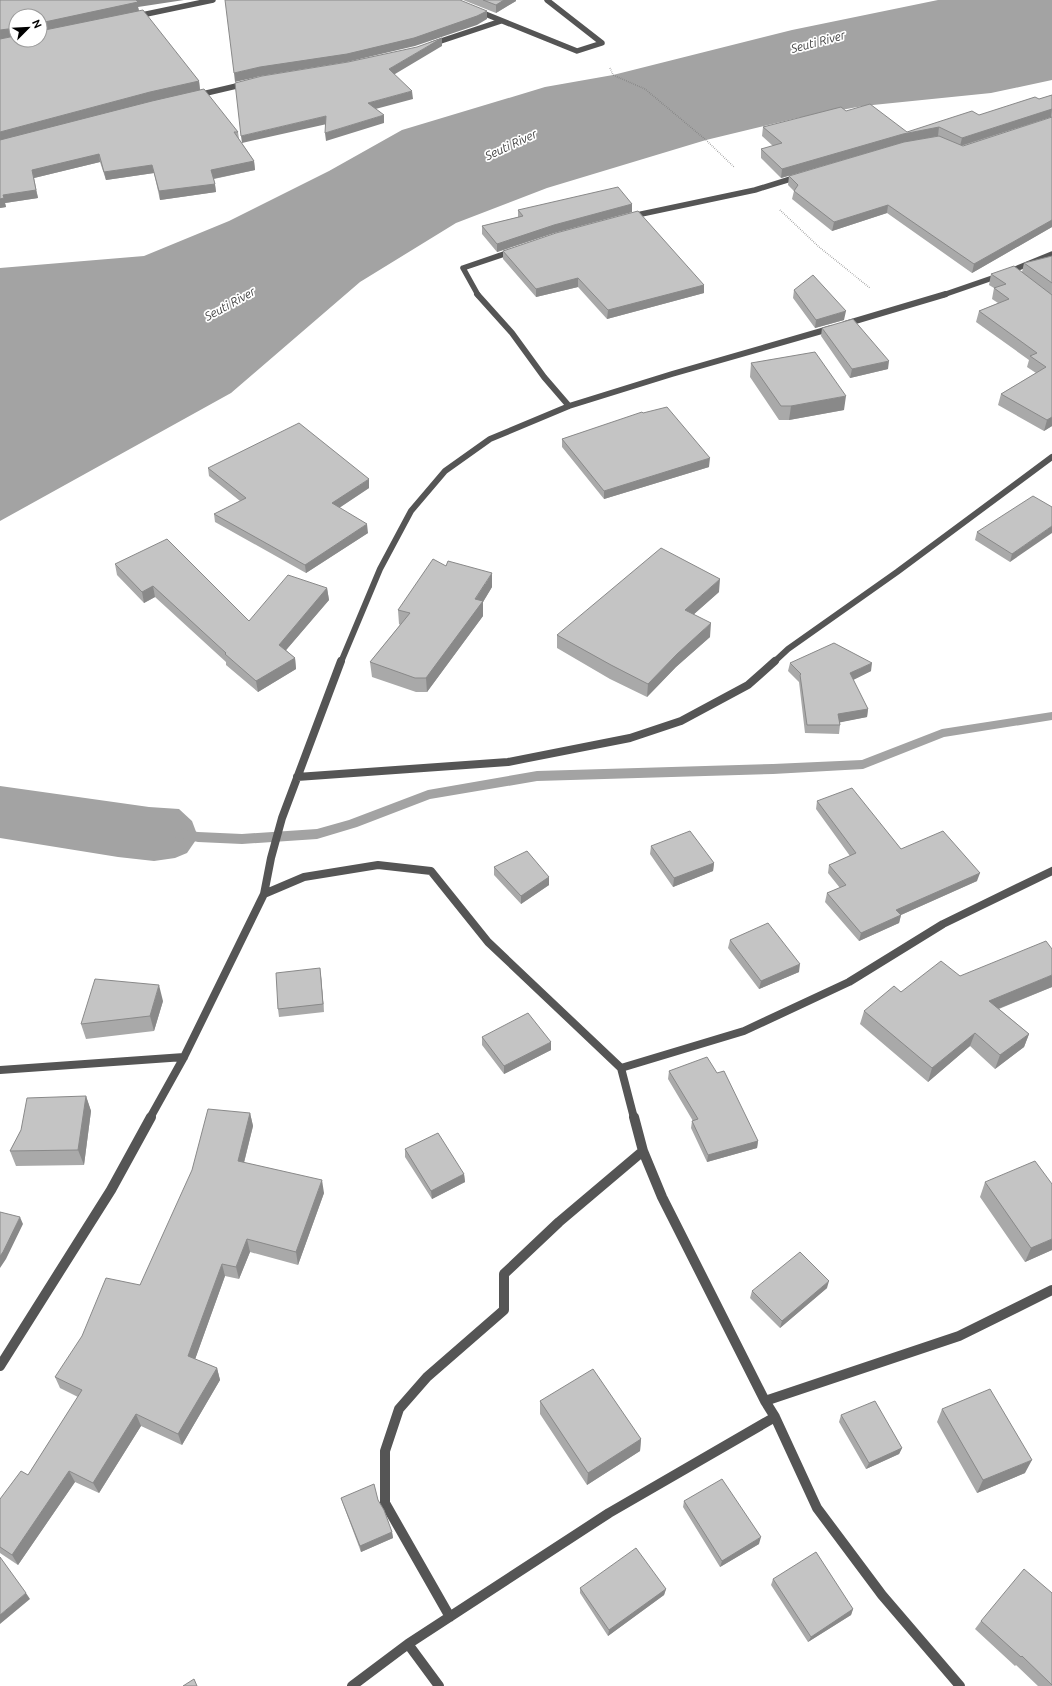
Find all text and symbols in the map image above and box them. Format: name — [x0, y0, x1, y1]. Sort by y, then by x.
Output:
north arrow — [8, 8, 48, 48]
text: N — [30, 18, 44, 30]
water label: Seuti River — [788, 28, 847, 55]
water label: Seuti River — [482, 127, 539, 163]
water label: Seuti River — [201, 284, 258, 323]

